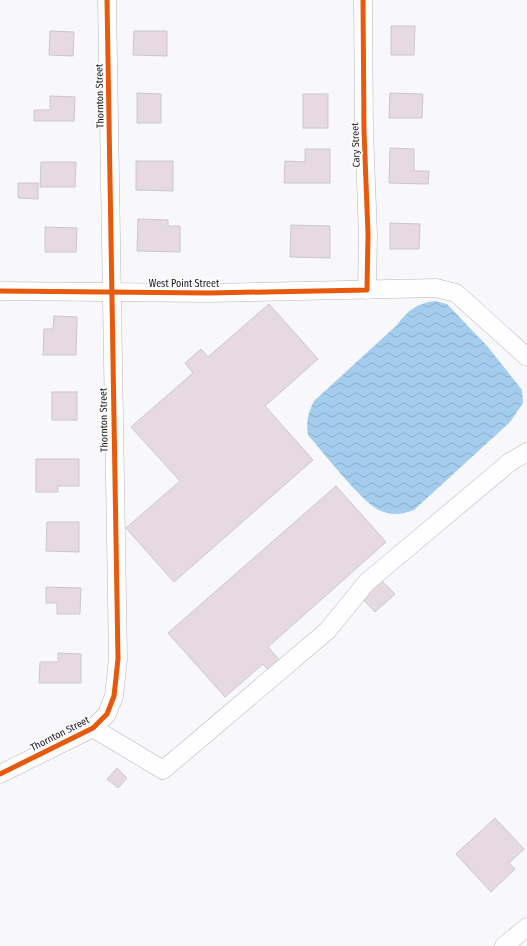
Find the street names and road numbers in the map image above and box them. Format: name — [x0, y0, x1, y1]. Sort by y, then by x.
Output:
street label: Thornton Street — [93, 63, 107, 128]
street label: Cary Street — [349, 122, 363, 168]
street label: West Point Street — [149, 278, 220, 290]
street label: Thornton Street — [97, 387, 111, 452]
street label: Thornton Street — [29, 714, 92, 754]

